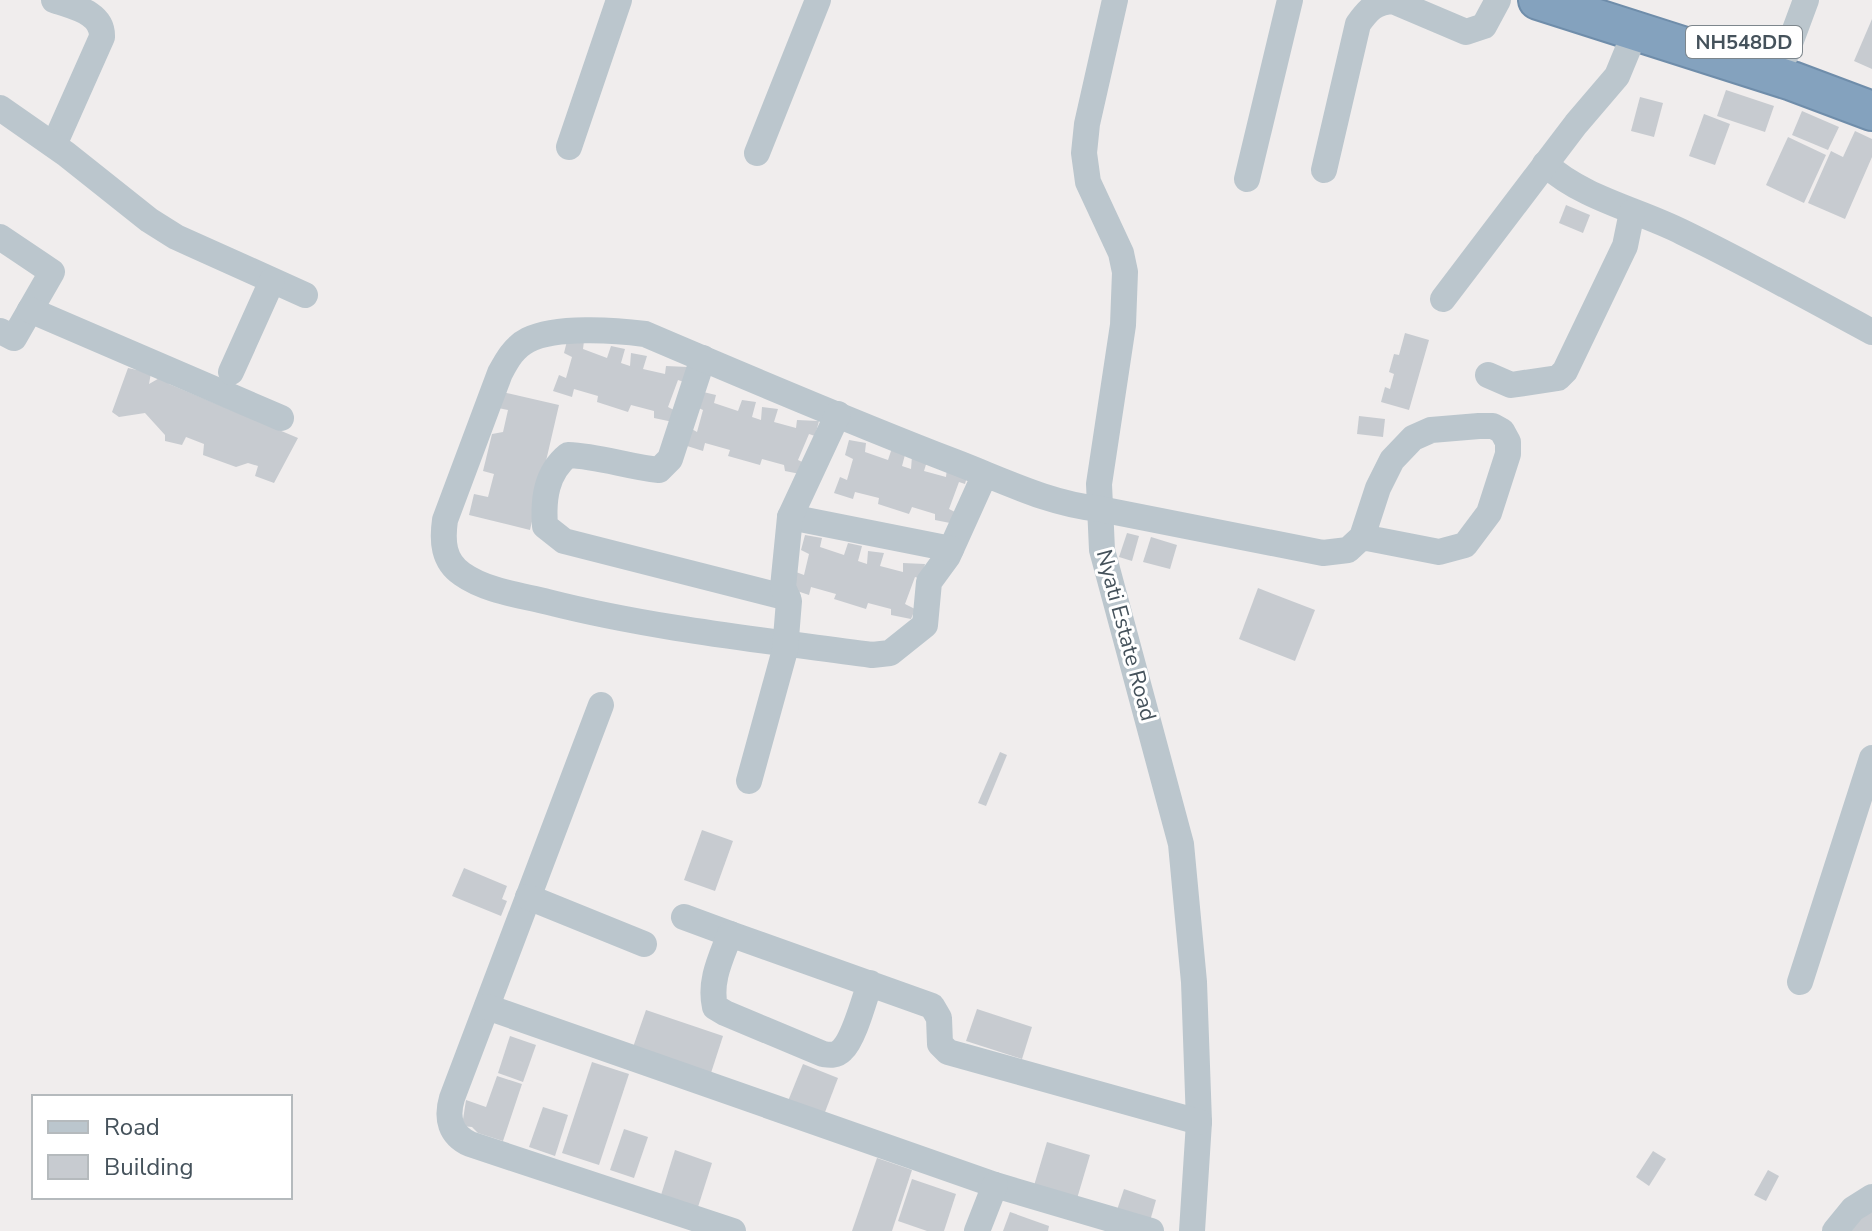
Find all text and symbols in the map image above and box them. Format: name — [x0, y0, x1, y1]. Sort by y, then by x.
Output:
road number: NH548DD — [1686, 26, 1802, 58]
street label: Nyati Estate Road — [1089, 546, 1163, 724]
legend — [32, 1095, 292, 1199]
text: Road — [104, 1111, 160, 1143]
text: Building — [104, 1151, 194, 1183]

